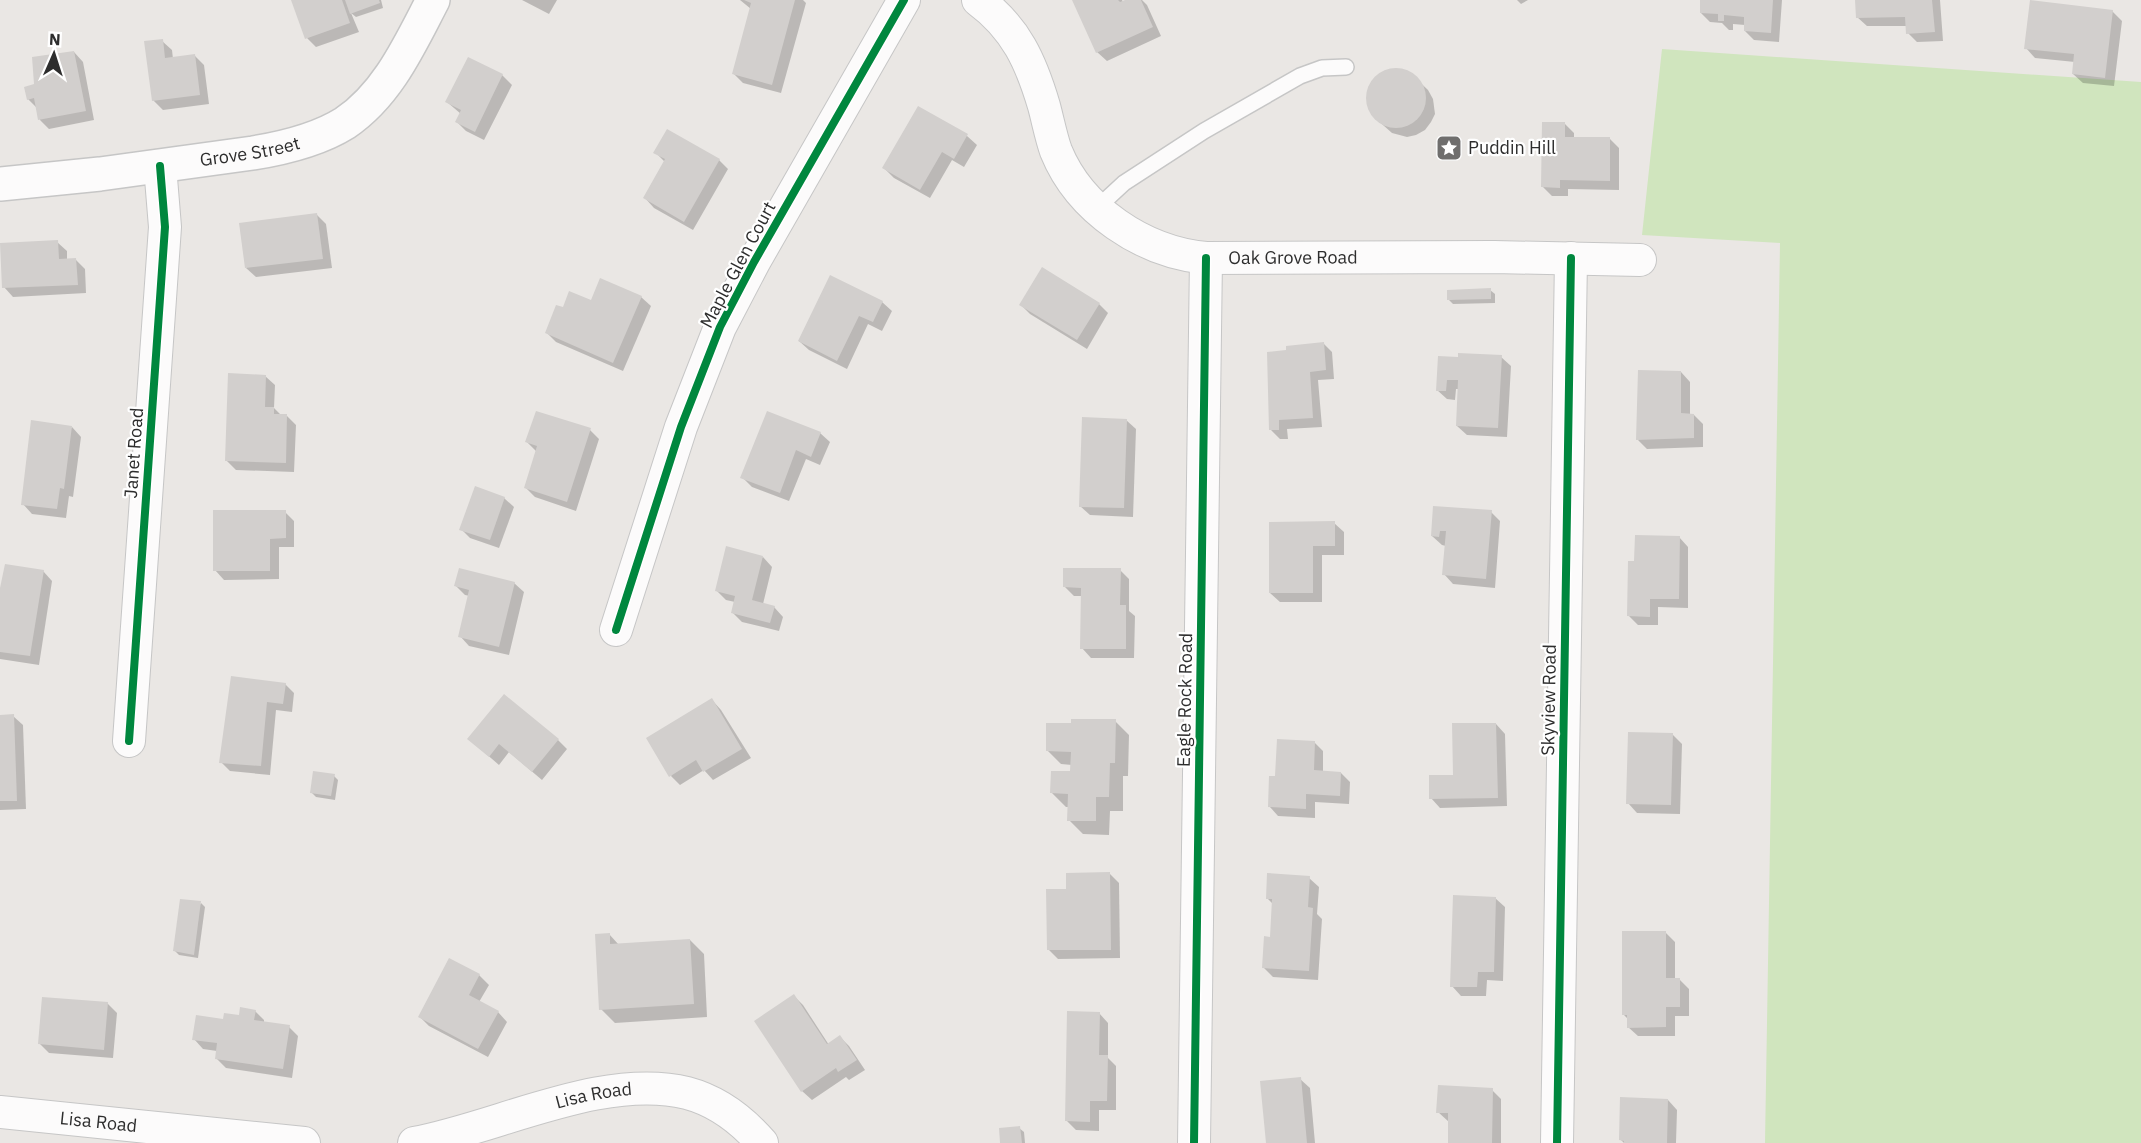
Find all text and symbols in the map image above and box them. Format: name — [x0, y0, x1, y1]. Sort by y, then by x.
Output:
north arrow — [24, 24, 84, 84]
text: N — [48, 29, 61, 49]
street label: Grove Street — [198, 131, 303, 171]
place icon: Puddin Hill — [1434, 133, 1464, 163]
place label: Puddin Hill — [1468, 136, 1556, 159]
street label: Maple Glen Court — [695, 198, 781, 332]
street label: Oak Grove Road — [1228, 245, 1358, 269]
street label: Janet Road — [119, 407, 148, 499]
street label: Eagle Rock Road — [1172, 633, 1197, 767]
street label: Skyview Road — [1536, 644, 1561, 756]
street label: Lisa Road — [553, 1077, 633, 1114]
street label: Lisa Road — [59, 1106, 138, 1137]

